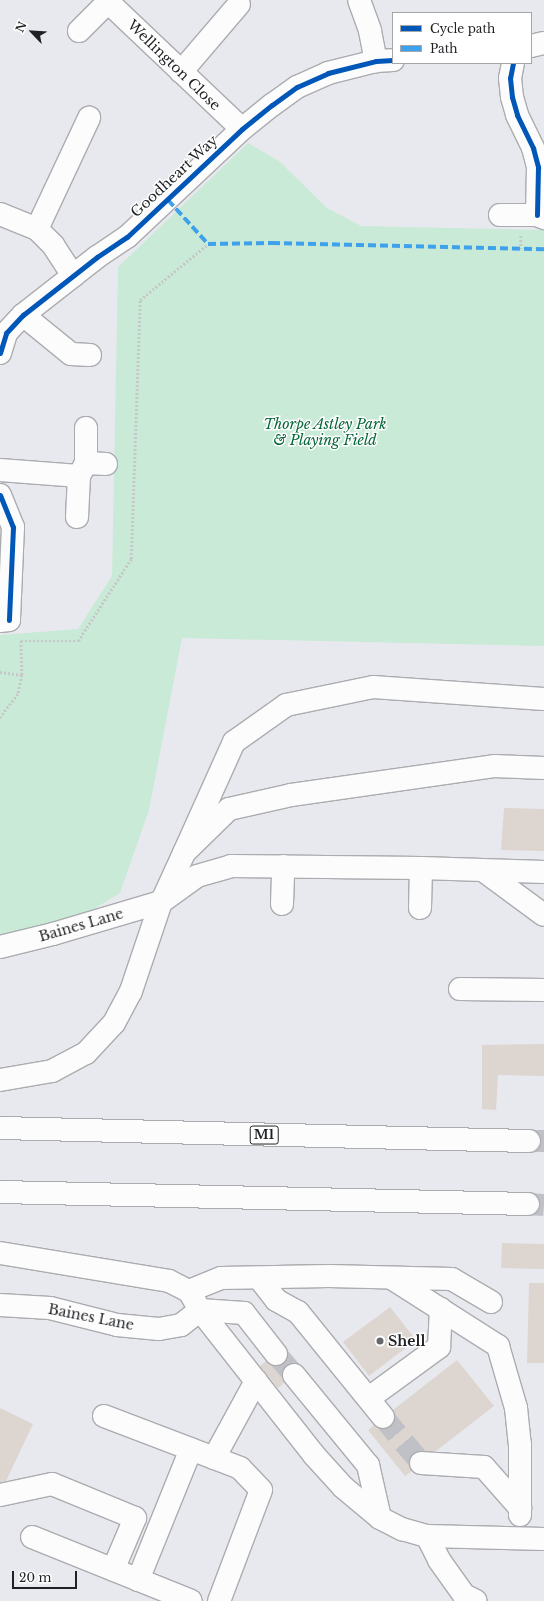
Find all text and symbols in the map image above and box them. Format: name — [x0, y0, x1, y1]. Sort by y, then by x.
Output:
north arrow — [12, 12, 52, 52]
legend — [392, 12, 532, 64]
street label: Wellington Close — [124, 16, 224, 114]
text: N — [13, 19, 30, 35]
text: Cycle path — [430, 21, 495, 36]
text: Path — [430, 41, 458, 56]
street label: Goodheart Way — [127, 131, 221, 221]
park label: Thorpe Astley Park & Playing Field — [263, 416, 387, 448]
street label: Baines Lane — [37, 905, 125, 945]
road number: M1 — [249, 1124, 279, 1146]
street label: Baines Lane — [47, 1300, 135, 1334]
place label: Shell — [388, 1333, 425, 1349]
marker: Shell — [375, 1336, 385, 1346]
scale bar — [14, 1563, 79, 1589]
text: 20 m — [19, 1570, 51, 1585]

